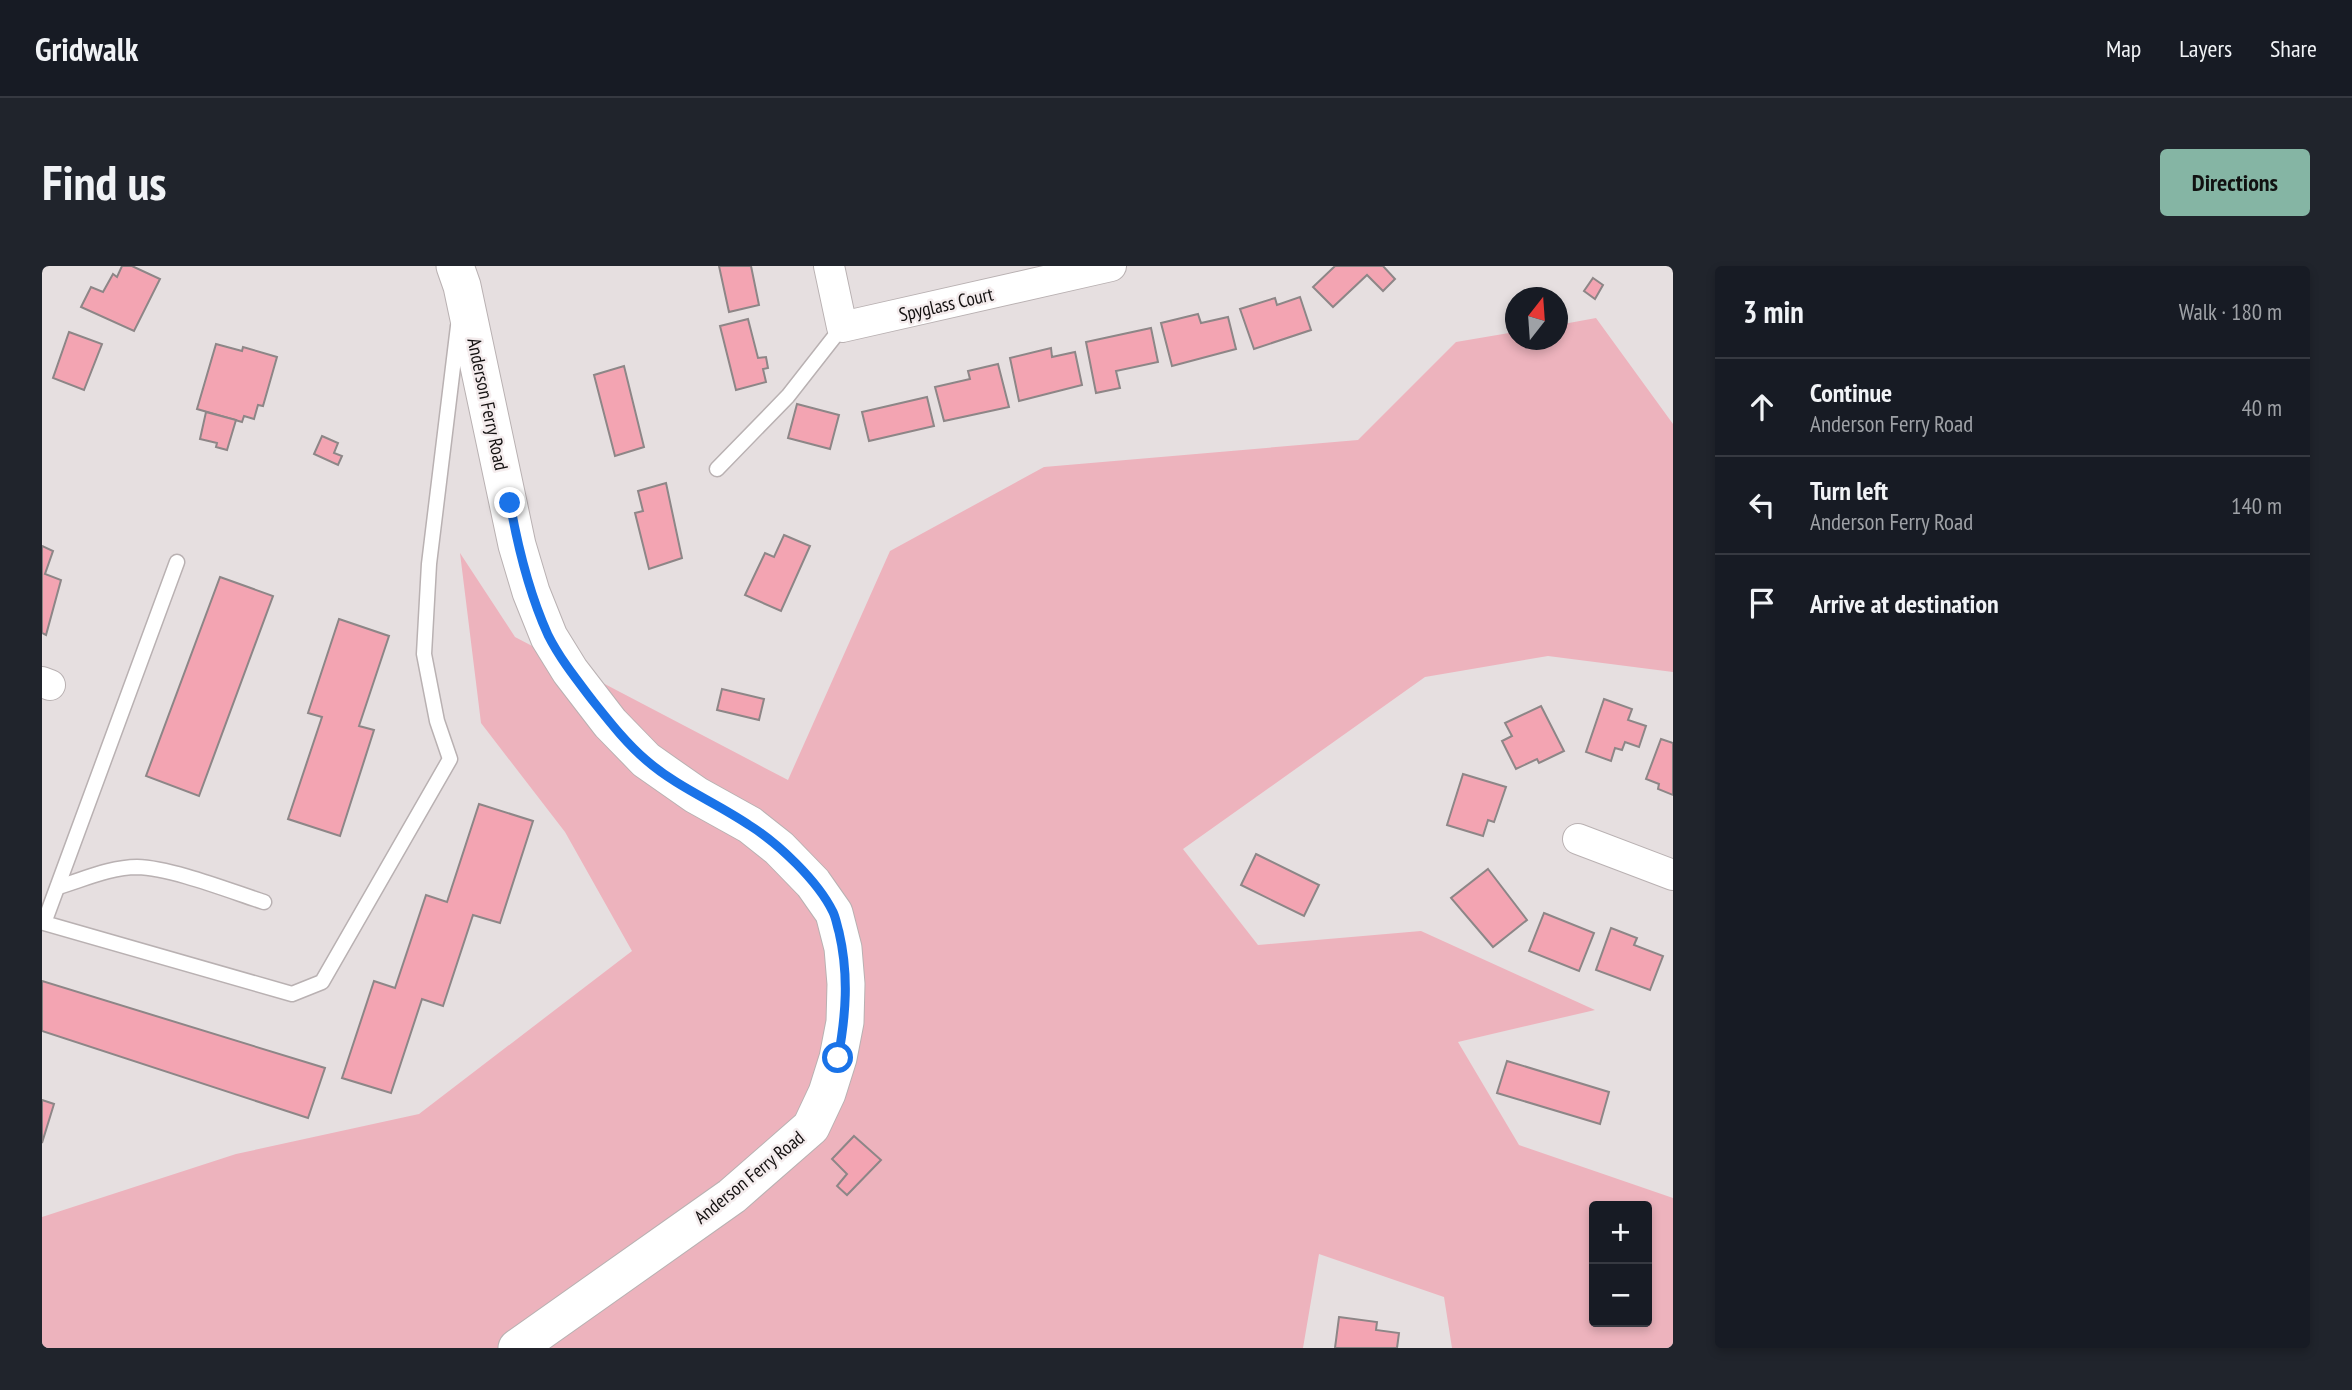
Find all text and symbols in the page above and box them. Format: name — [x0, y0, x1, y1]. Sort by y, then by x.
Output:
text: Gridwalk — [35, 27, 138, 70]
text: Map — [2106, 33, 2141, 64]
text: Layers — [2179, 33, 2232, 64]
text: Share — [2270, 33, 2317, 64]
button: Directions — [2160, 149, 2310, 216]
text: Find us — [42, 150, 166, 214]
street label: Spyglass Court — [897, 281, 996, 326]
north arrow — [1505, 287, 1568, 350]
text: 3 min — [1743, 292, 1804, 331]
text: Walk · 180 m — [2179, 297, 2282, 326]
street label: Anderson Ferry Road — [462, 336, 514, 472]
text: Continue — [1810, 376, 1892, 409]
icon: ahead — [1743, 388, 1781, 426]
text: 40 m — [2241, 393, 2282, 422]
text: Anderson Ferry Road — [1810, 409, 1973, 438]
text: Turn left — [1810, 474, 1888, 507]
icon: left — [1743, 486, 1781, 524]
route end — [494, 487, 525, 518]
text: 140 m — [2231, 491, 2282, 520]
text: Anderson Ferry Road — [1810, 507, 1973, 536]
icon: arrive — [1743, 584, 1781, 622]
text: Arrive at destination — [1810, 587, 1999, 620]
route start — [822, 1042, 853, 1073]
street label: Anderson Ferry Road — [689, 1125, 809, 1229]
map controls — [1589, 1201, 1652, 1327]
button: + — [1589, 1201, 1652, 1264]
button: − — [1589, 1264, 1652, 1327]

